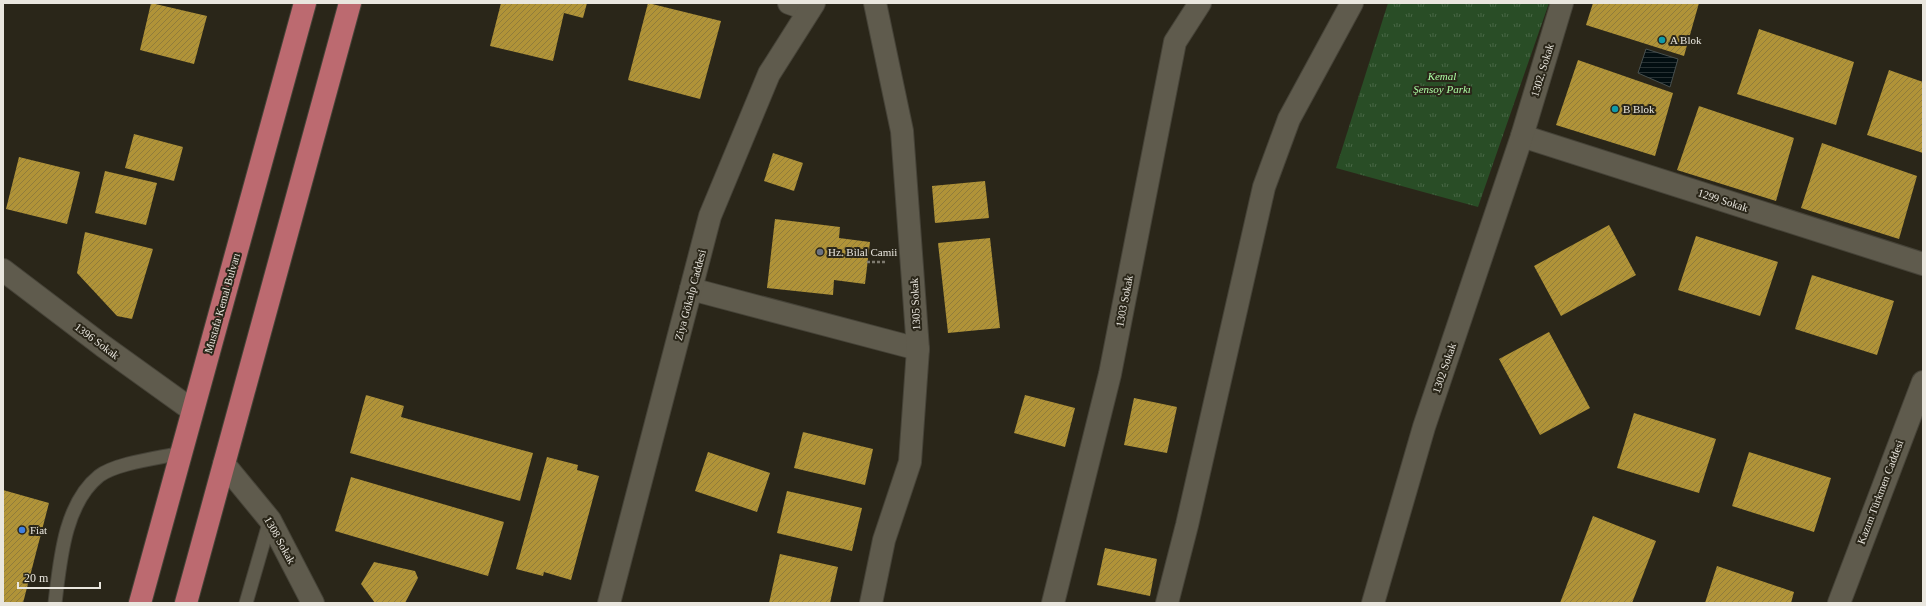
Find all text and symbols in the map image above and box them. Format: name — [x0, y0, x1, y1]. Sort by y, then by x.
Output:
place label: A Blok — [1670, 34, 1702, 46]
marker: A Blok — [1657, 35, 1667, 45]
street label: 1302. Sokak — [1528, 41, 1556, 98]
park label: Kemal Şensoy Parkı — [1413, 70, 1471, 95]
place label: B Blok — [1623, 103, 1655, 115]
marker: B Blok — [1610, 104, 1620, 114]
street label: 1299 Sokak — [1696, 186, 1750, 214]
place label: Hz. Bilal Camii — [828, 246, 897, 258]
marker: Hz. Bilal Camii — [815, 247, 825, 257]
street label: Ziya Gökalp Caddesi — [672, 248, 708, 342]
street label: Mustafa Kemal Bulvarı — [202, 251, 242, 355]
street label: 1303 Sokak — [1113, 274, 1135, 328]
street label: 1305 Sokak — [908, 277, 922, 330]
street label: 1396 Sokak — [73, 320, 122, 362]
street label: 1302 Sokak — [1430, 341, 1458, 395]
street label: Kazım Türkmen Caddesi — [1855, 438, 1905, 546]
street label: 1308 Sokak — [262, 514, 298, 566]
place label: Fiat — [30, 524, 47, 536]
marker: Fiat — [17, 525, 27, 535]
scale bar — [18, 564, 100, 590]
text: 20 m — [24, 571, 49, 585]

